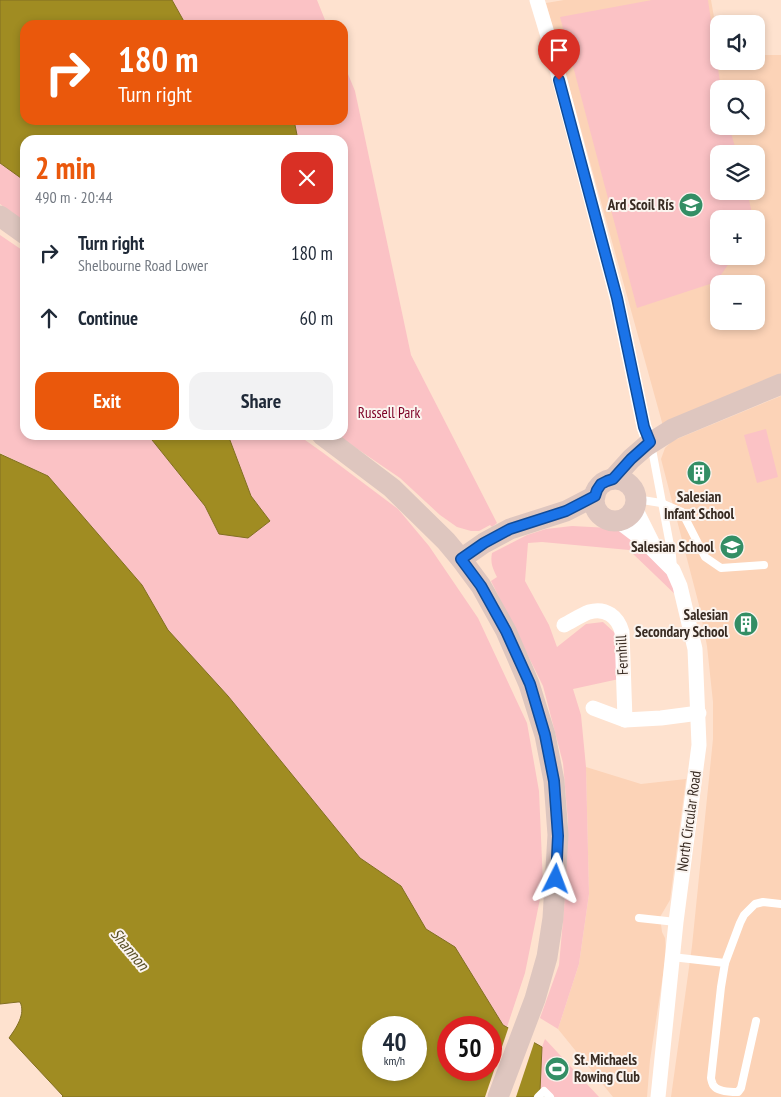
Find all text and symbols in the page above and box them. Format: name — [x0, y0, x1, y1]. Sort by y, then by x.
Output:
map controls — [710, 15, 765, 330]
button: sound — [710, 15, 765, 70]
pin — [538, 29, 580, 80]
text: 180 m — [118, 36, 199, 82]
icon: arrive — [545, 36, 573, 64]
icon: right — [35, 40, 100, 105]
text: Turn right — [118, 80, 192, 108]
button: search — [710, 80, 765, 135]
button: layers — [710, 145, 765, 200]
text: 2 min — [35, 148, 96, 187]
button: close — [281, 152, 333, 204]
text: 490 m · 20:44 — [35, 187, 113, 207]
school or university icon: Ard Scoil Rís — [678, 192, 704, 218]
place label: Ard Scoil Rís — [607, 195, 674, 214]
button: + — [710, 210, 765, 265]
text: Turn right — [78, 231, 144, 255]
icon: right — [35, 239, 63, 267]
text: 180 m — [291, 241, 333, 265]
text: Shelbourne Road Lower — [78, 255, 208, 275]
button: − — [710, 275, 765, 330]
icon: ahead — [35, 304, 63, 332]
text: Continue — [78, 306, 138, 330]
text: 60 m — [300, 306, 333, 330]
button: Exit — [35, 372, 179, 430]
button: Share — [189, 372, 333, 430]
park label: Russell Park — [358, 403, 420, 422]
building icon: Salesian Infant School — [686, 460, 712, 486]
place label: Salesian Infant School — [664, 487, 734, 523]
school or university icon: Salesian School — [719, 534, 745, 560]
place label: Salesian School — [631, 537, 714, 556]
place label: Salesian Secondary School — [635, 605, 728, 641]
building icon: Salesian Secondary School — [733, 611, 759, 637]
street label: Fernhill — [611, 634, 632, 675]
street label: North Circular Road — [672, 769, 705, 872]
position arrow — [529, 852, 581, 904]
water label: Shannon — [107, 924, 154, 975]
speed limit sign: 50 — [437, 1016, 502, 1081]
text: 40 — [383, 1026, 406, 1058]
place label: St. Michaels Rowing Club — [574, 1050, 640, 1086]
text: km/h — [384, 1053, 405, 1068]
sports icon: St. Michaels Rowing Club — [544, 1056, 570, 1082]

